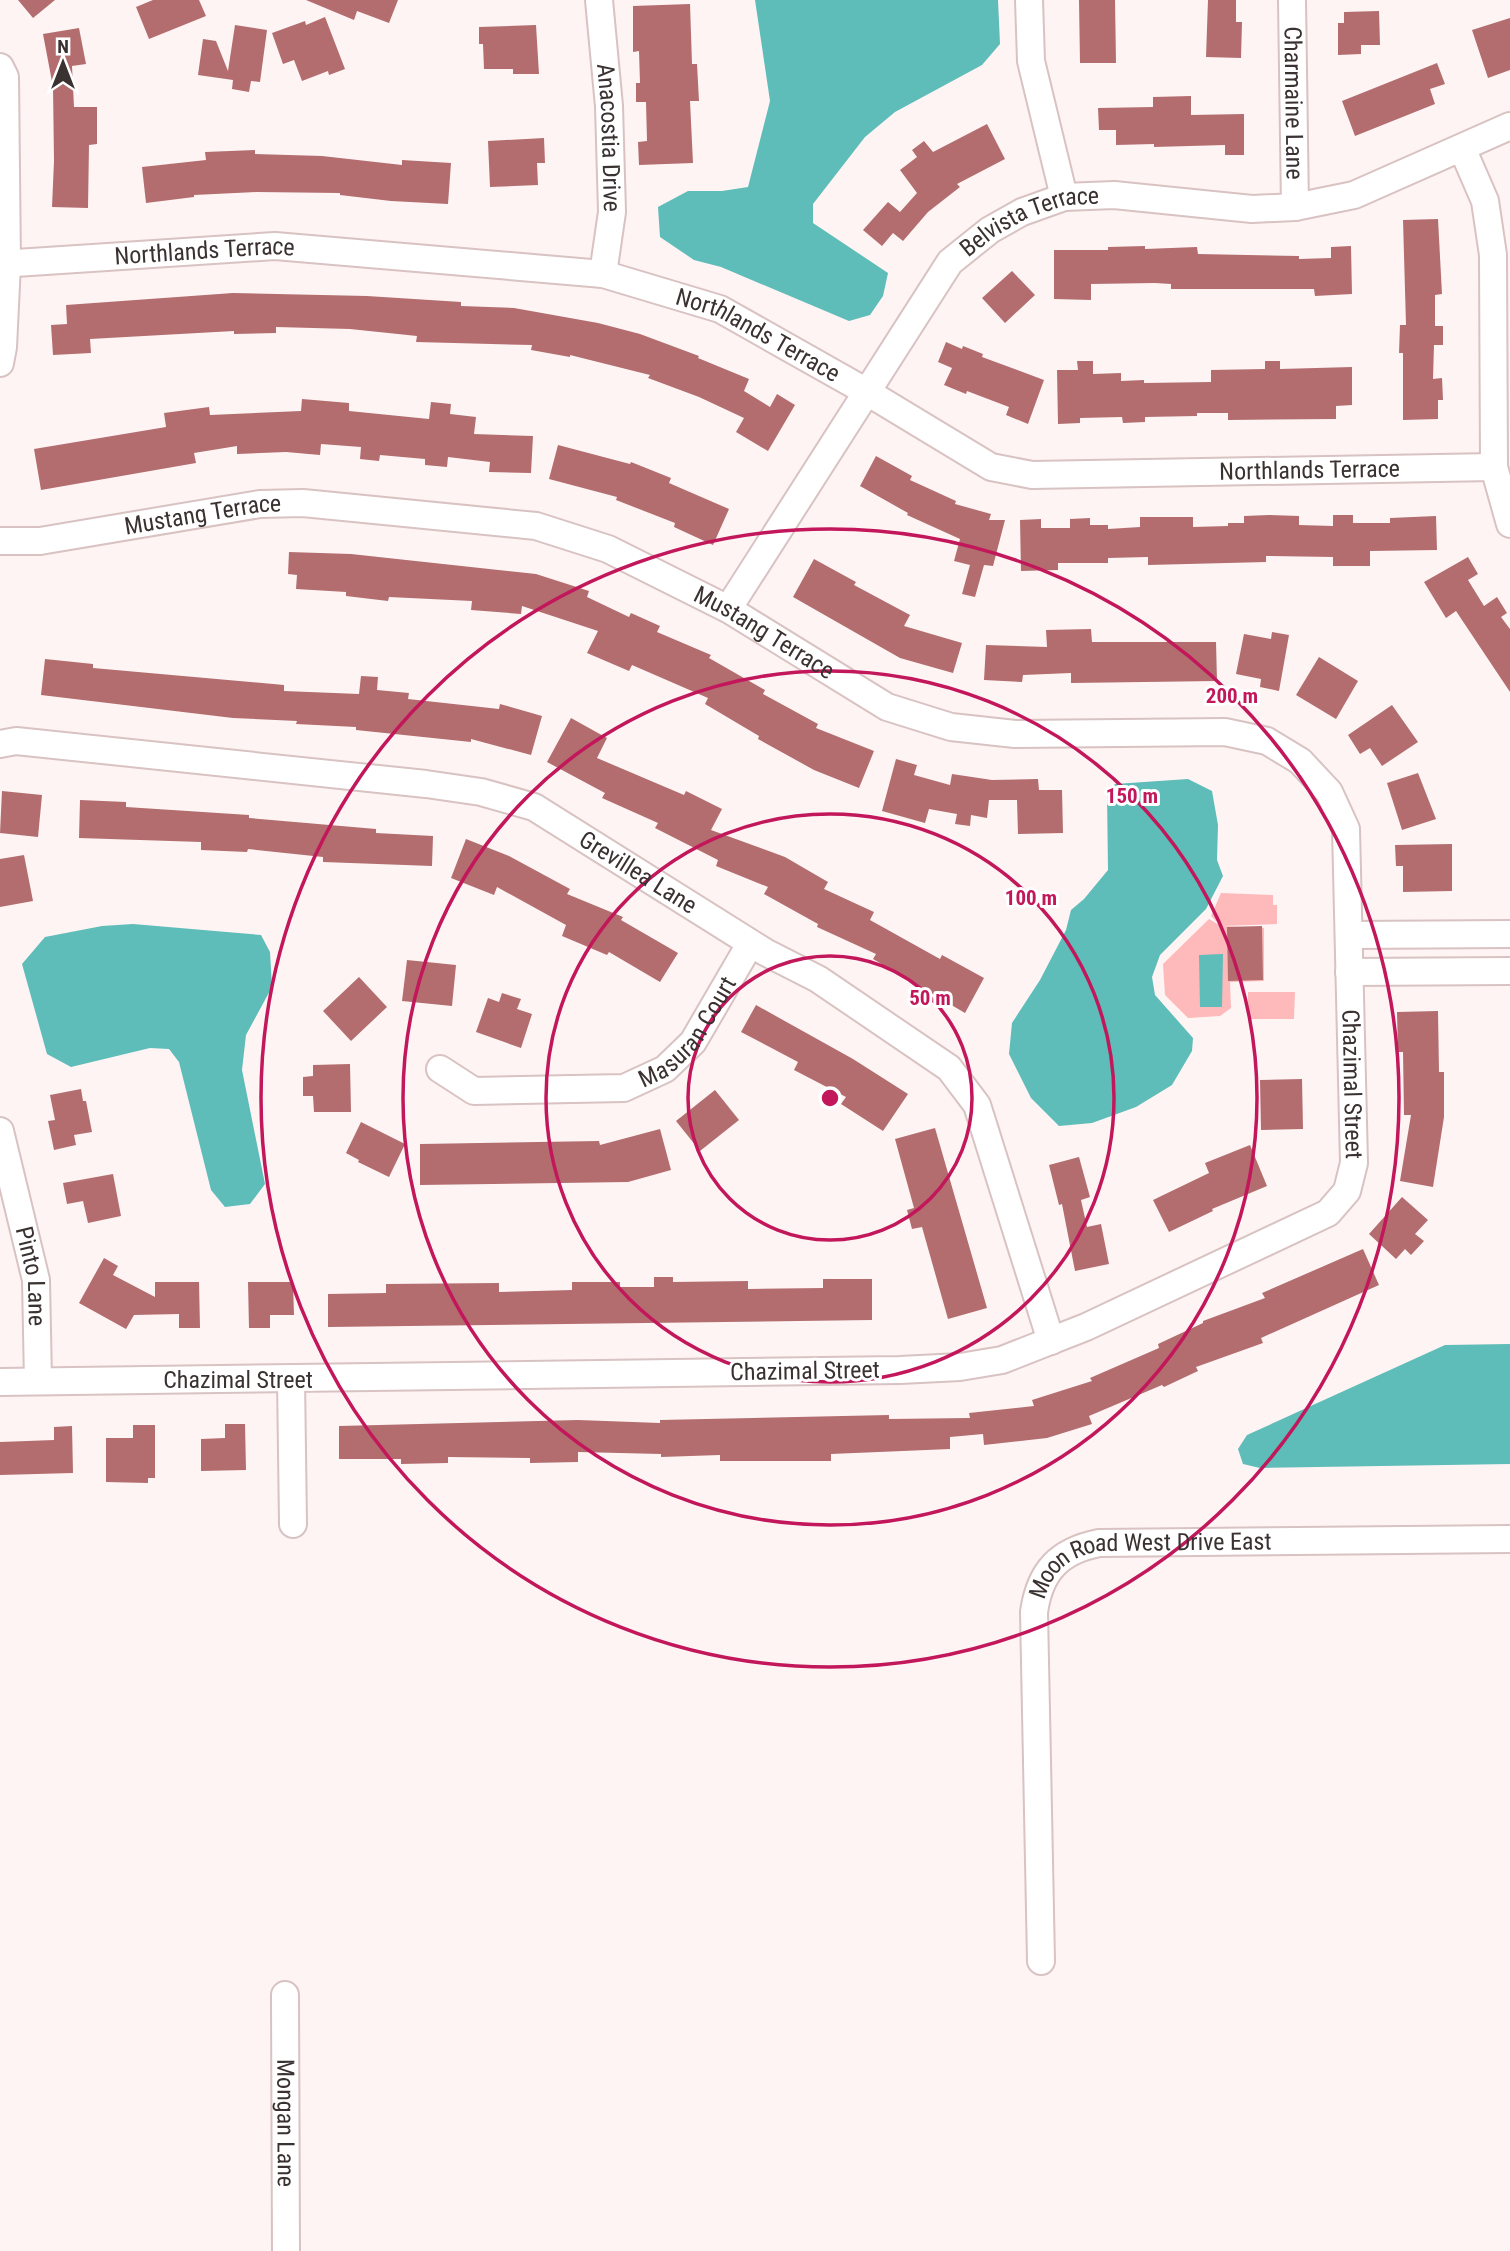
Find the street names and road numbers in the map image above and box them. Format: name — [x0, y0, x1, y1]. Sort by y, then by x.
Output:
street label: Charmaine Lane — [1278, 26, 1309, 180]
street label: Anacostia Drive — [591, 62, 626, 212]
street label: Belvista Terrace — [954, 182, 1099, 263]
street label: Northlands Terrace — [114, 232, 296, 270]
street label: Northlands Terrace — [673, 283, 845, 388]
street label: Northlands Terrace — [1219, 455, 1400, 486]
street label: Mustang Terrace — [122, 490, 281, 541]
street label: Mustang Terrace — [689, 580, 839, 685]
street label: Grevillea Lane — [574, 825, 702, 920]
street label: Masuran Court — [634, 972, 742, 1093]
street label: Chazimal Street — [1336, 1009, 1368, 1159]
street label: Pinto Lane — [10, 1224, 51, 1326]
street label: Chazimal Street — [730, 1356, 880, 1386]
street label: Chazimal Street — [163, 1366, 313, 1394]
street label: Moon Road West Drive East — [1023, 1527, 1272, 1602]
street label: Mongan Lane — [271, 2059, 300, 2187]

